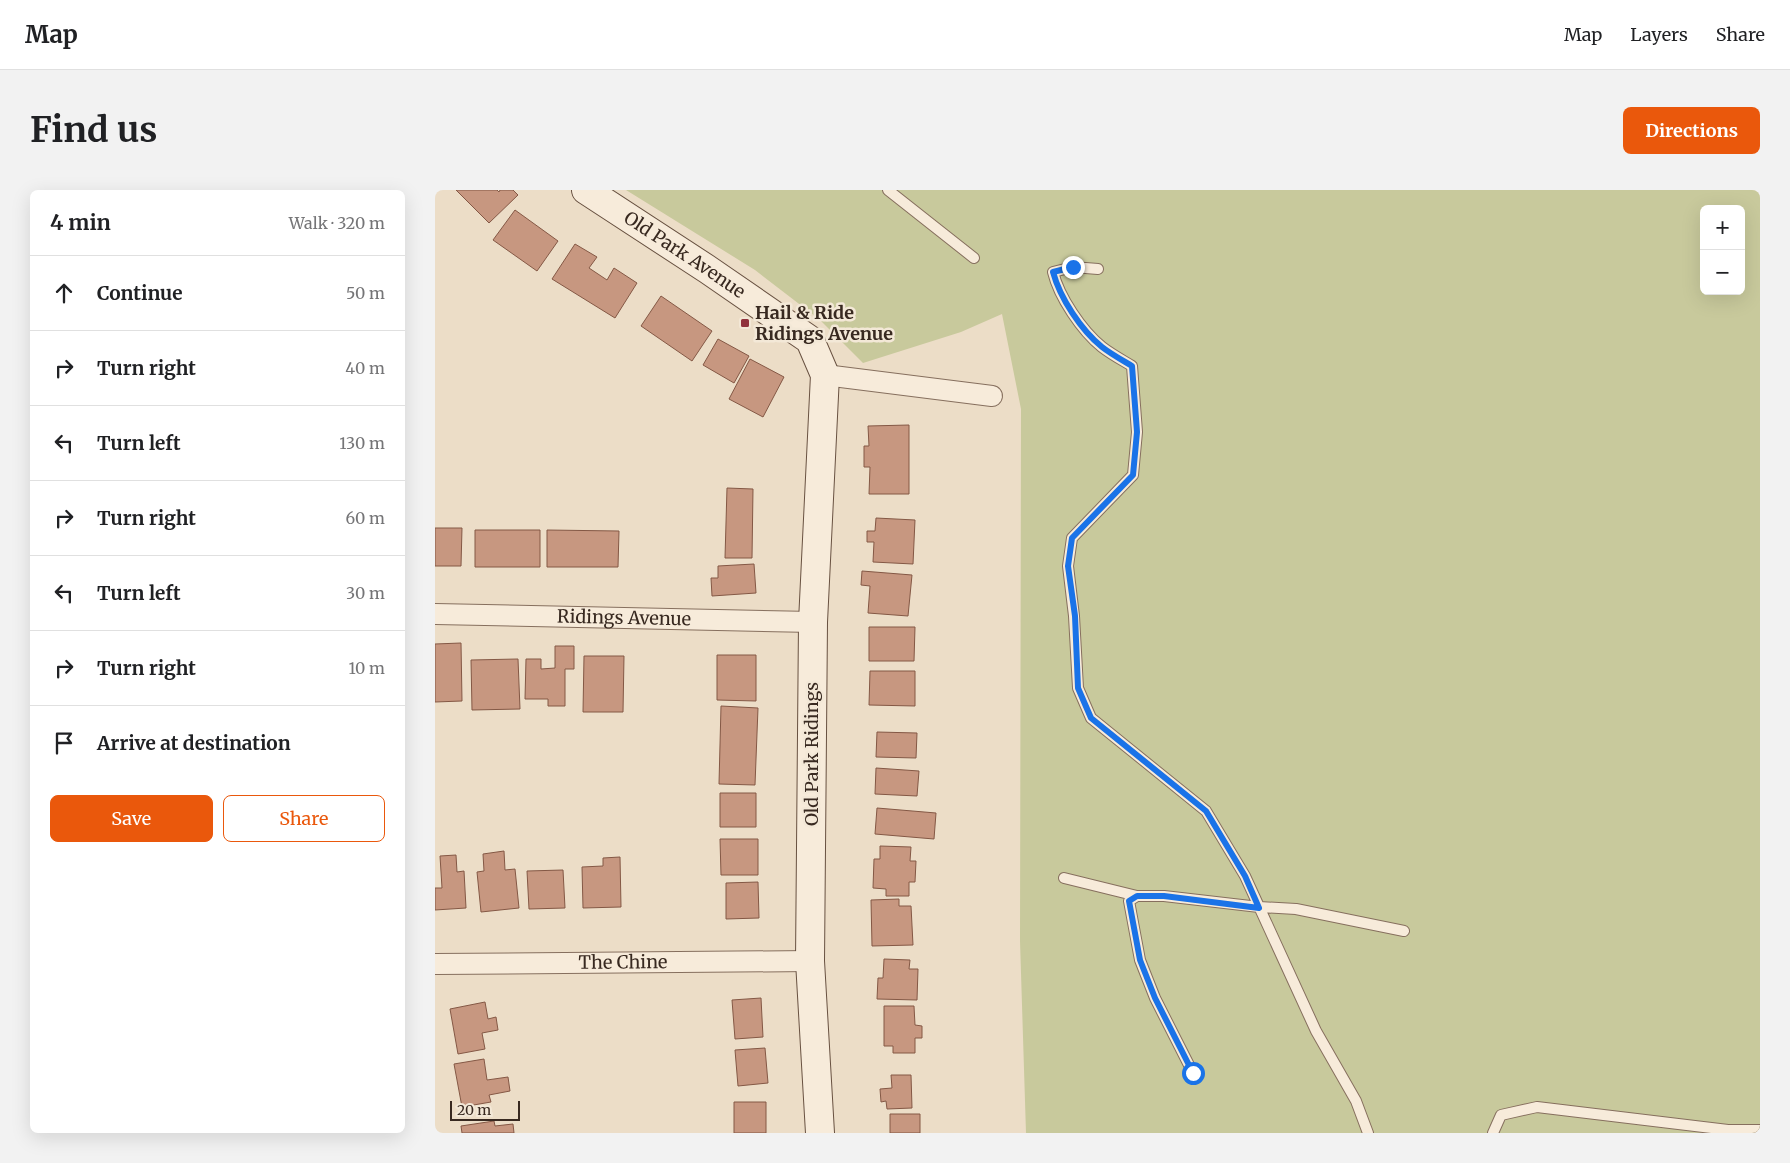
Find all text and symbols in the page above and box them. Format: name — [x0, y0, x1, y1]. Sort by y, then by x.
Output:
text: Map — [25, 19, 78, 50]
text: Map — [1564, 23, 1602, 46]
text: Layers — [1630, 23, 1688, 46]
text: Share — [1716, 23, 1765, 46]
button: Directions — [1623, 107, 1760, 154]
text: Find us — [30, 108, 157, 152]
map controls — [1700, 205, 1745, 295]
button: + — [1700, 205, 1745, 250]
street label: Old Park Avenue — [620, 206, 750, 303]
text: 4 min — [50, 209, 111, 236]
text: Walk · 320 m — [289, 213, 385, 233]
button: − — [1700, 250, 1745, 295]
route end — [1062, 256, 1085, 279]
icon: ahead — [50, 279, 78, 307]
text: Continue — [97, 281, 183, 305]
text: 50 m — [346, 283, 385, 303]
place label: Hail & Ride Ridings Avenue — [755, 301, 893, 345]
marker: Hail & Ride Ridings Avenue — [739, 317, 751, 329]
icon: right — [50, 354, 78, 382]
text: Turn right — [97, 356, 196, 380]
text: 40 m — [345, 358, 385, 378]
icon: left — [50, 429, 78, 457]
text: Turn left — [97, 431, 181, 455]
text: 130 m — [339, 433, 385, 453]
icon: right — [50, 504, 78, 532]
text: Turn right — [97, 506, 196, 530]
text: 60 m — [345, 508, 385, 528]
icon: left — [50, 579, 78, 607]
text: Turn left — [97, 581, 181, 605]
text: 30 m — [346, 583, 385, 603]
street label: Ridings Avenue — [557, 605, 691, 630]
icon: right — [50, 654, 78, 682]
text: Turn right — [97, 656, 196, 680]
text: 10 m — [348, 658, 385, 678]
street label: Old Park Ridings — [800, 682, 823, 826]
icon: arrive — [50, 729, 78, 757]
text: Arrive at destination — [97, 731, 291, 755]
button: Save — [50, 795, 213, 842]
button: Share — [223, 795, 385, 842]
street label: The Chine — [578, 950, 668, 974]
route start — [1182, 1062, 1205, 1085]
scale bar — [450, 1098, 520, 1121]
text: 20 m — [457, 1101, 491, 1119]

